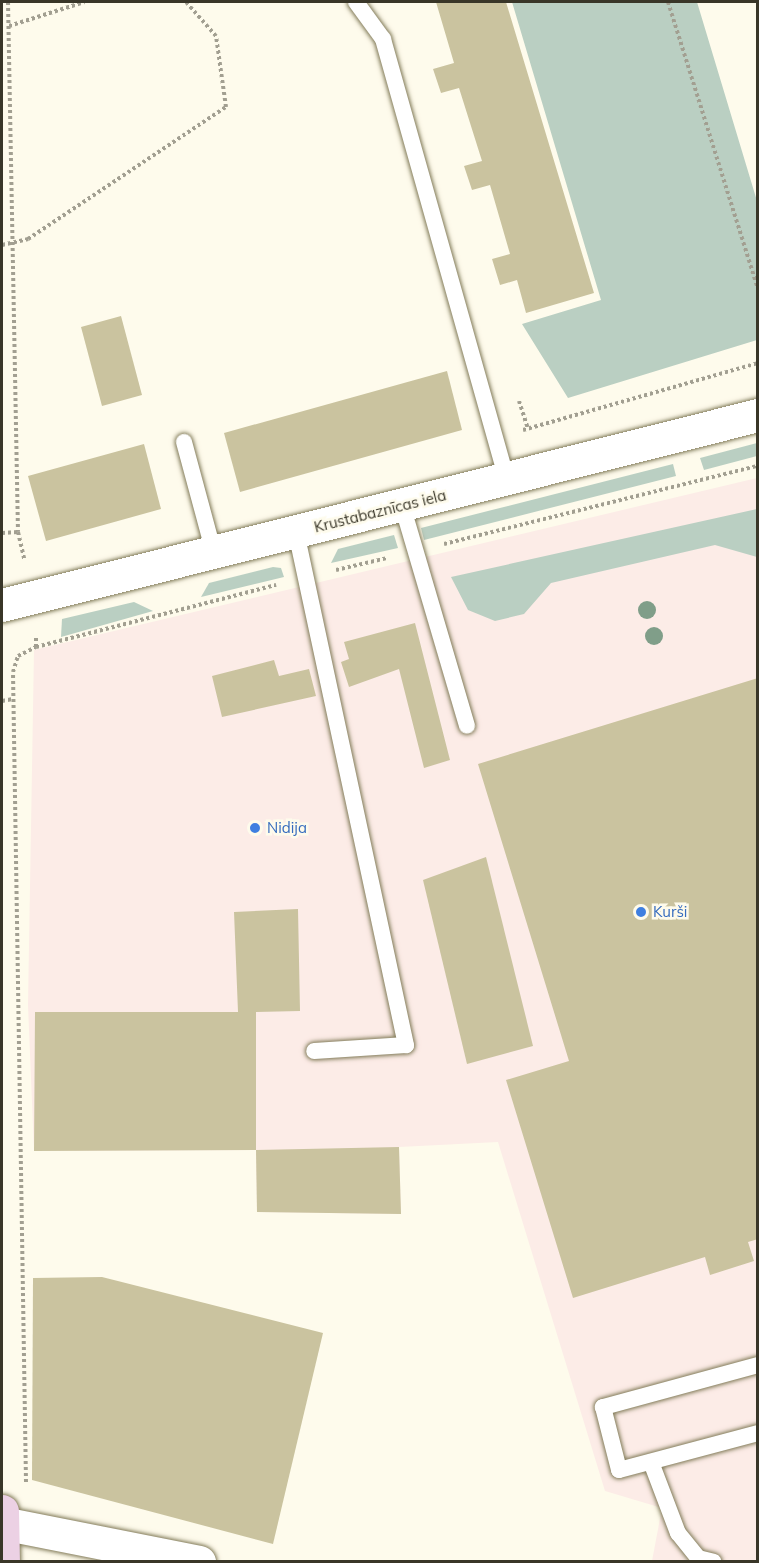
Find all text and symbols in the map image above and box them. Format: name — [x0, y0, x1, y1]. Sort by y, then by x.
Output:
street label: Krustabaznīcas iela — [312, 486, 448, 536]
place label: Nidija — [267, 819, 307, 837]
marker: Nidija — [248, 821, 262, 835]
place label: Kurši — [653, 903, 687, 921]
marker: Kurši — [634, 905, 648, 919]

